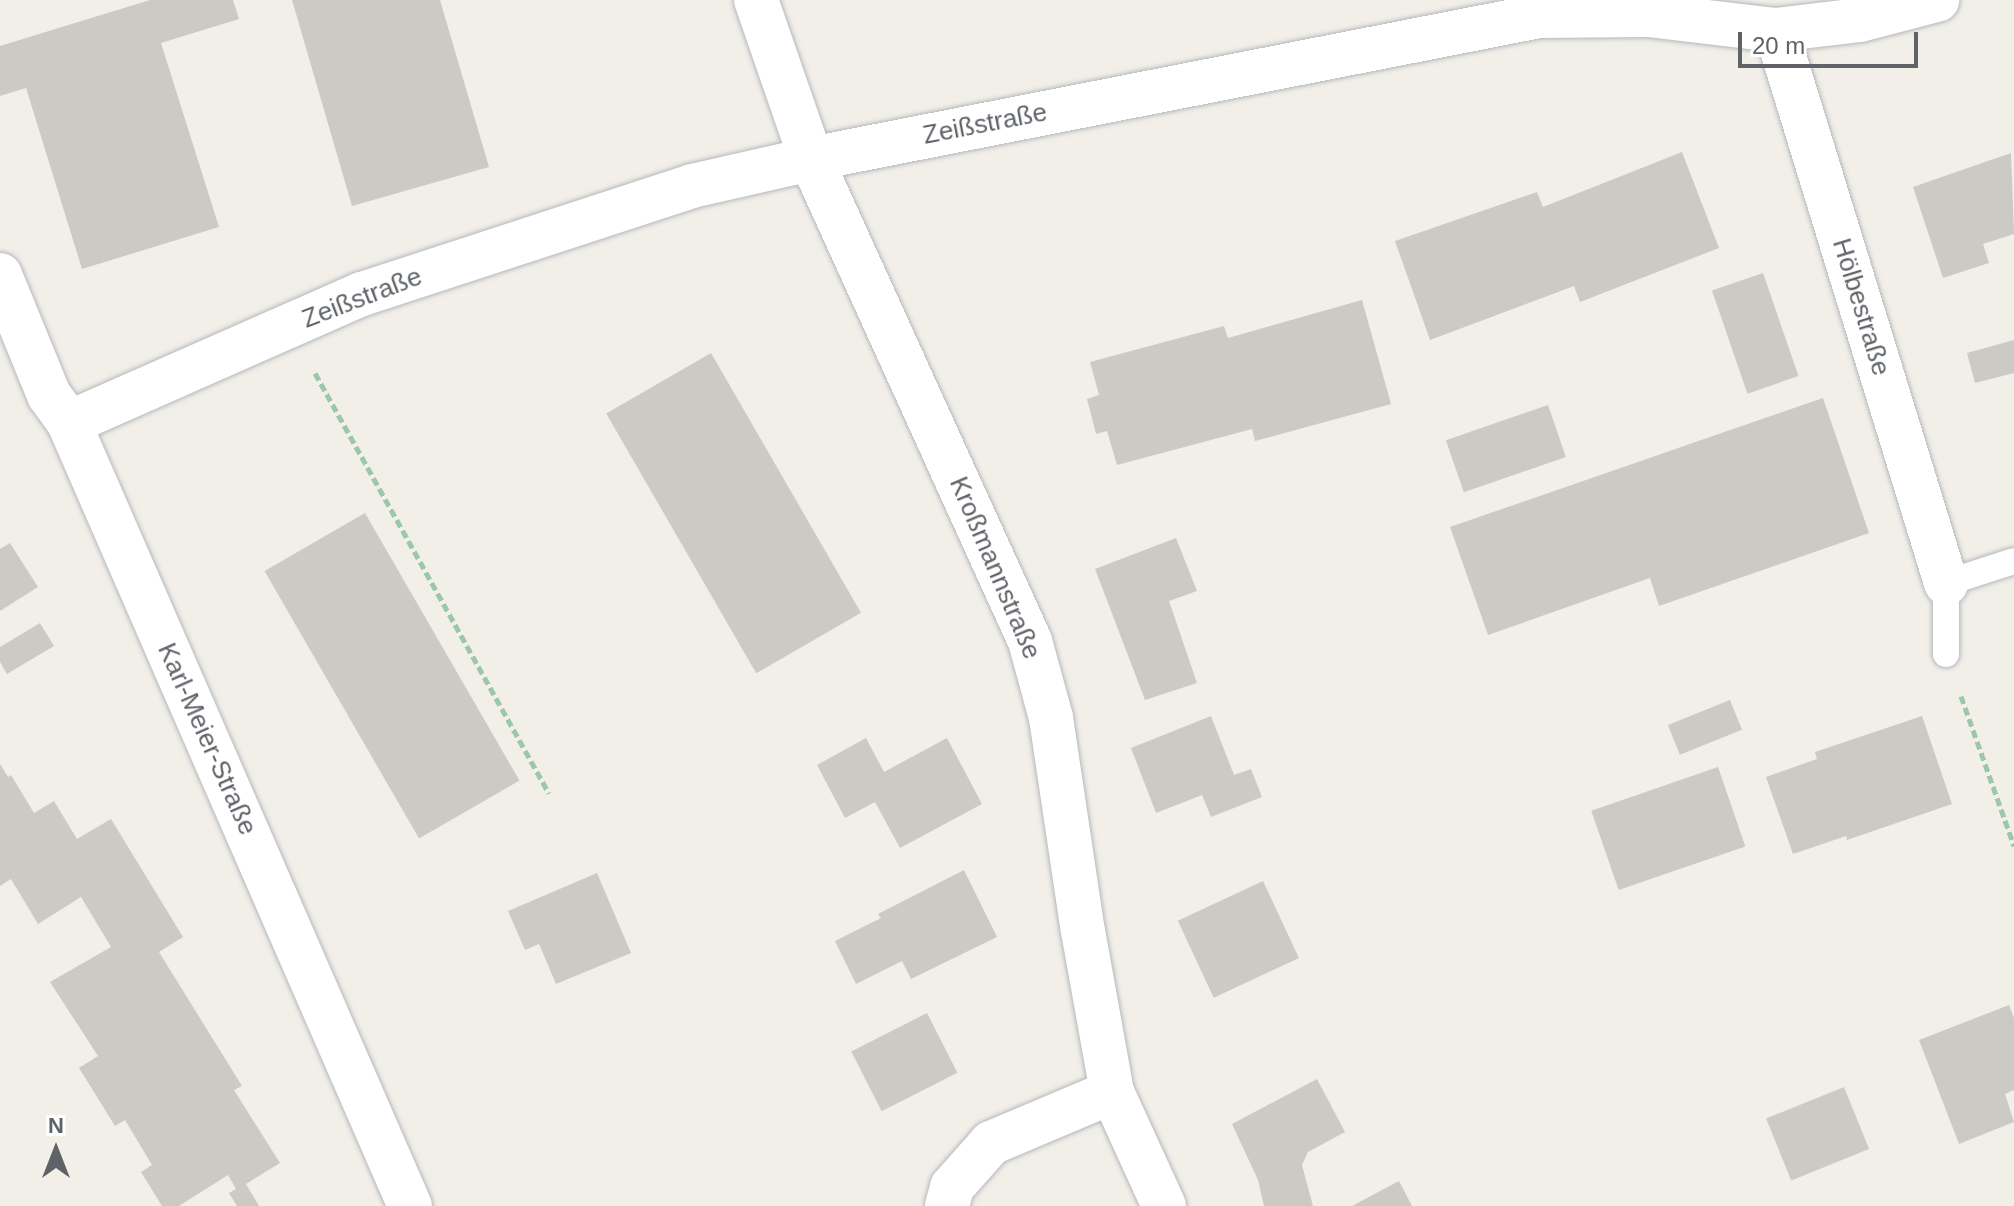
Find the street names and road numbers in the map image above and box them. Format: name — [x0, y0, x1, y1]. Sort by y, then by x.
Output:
street label: Zeißstraße — [920, 97, 1050, 151]
street label: Hölbestraße — [1825, 235, 1897, 379]
street label: Zeißstraße — [298, 261, 426, 335]
street label: Kroßmannstraße — [943, 472, 1047, 664]
street label: Karl-Meier-Straße — [151, 638, 263, 840]

